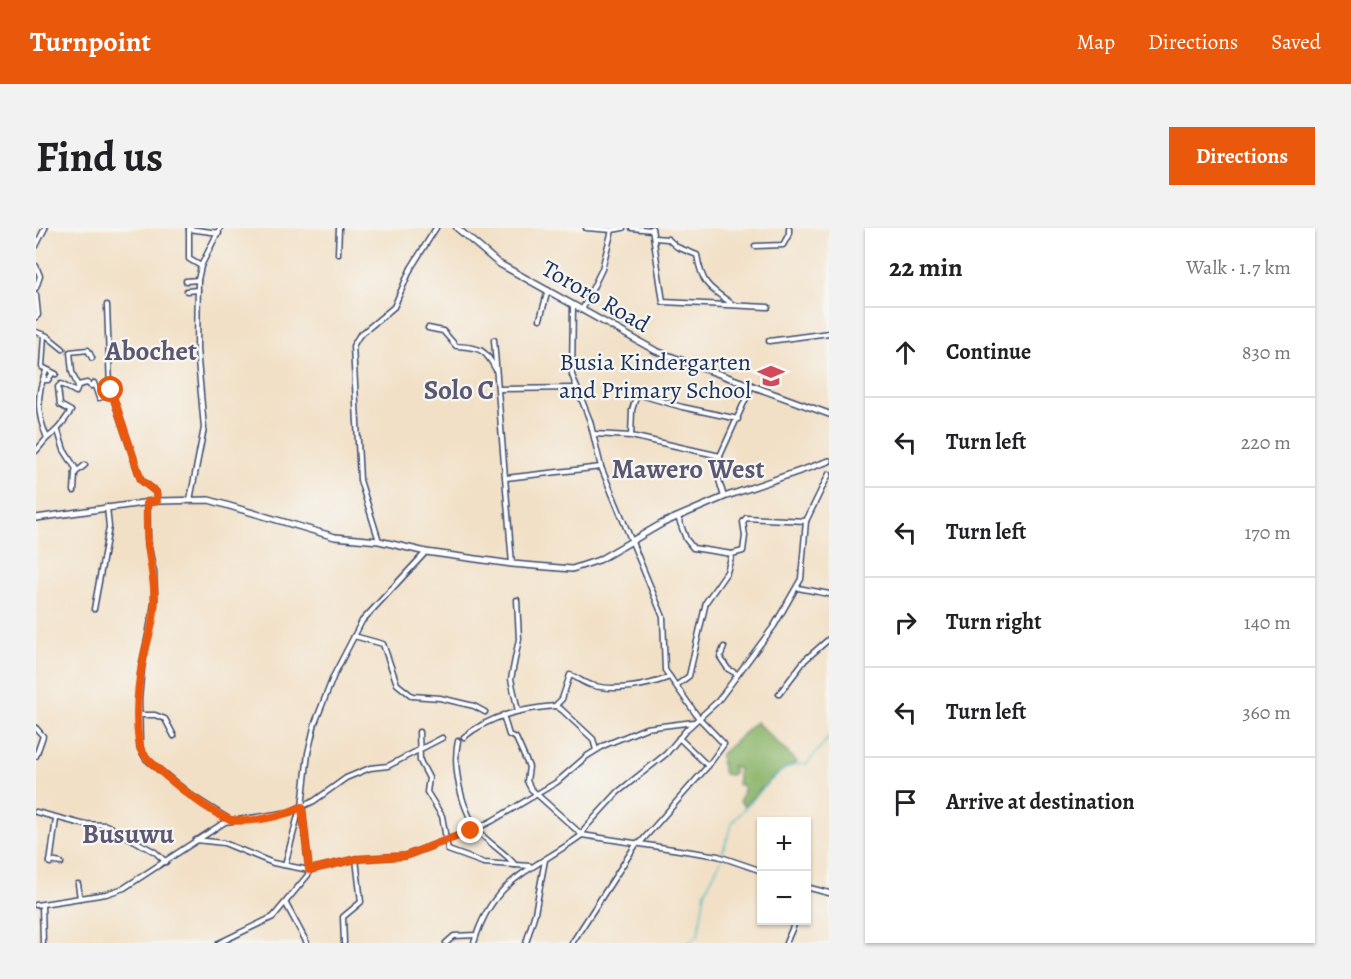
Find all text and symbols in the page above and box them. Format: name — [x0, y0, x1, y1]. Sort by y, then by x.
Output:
text: Turnpoint — [30, 23, 151, 61]
text: Map — [1077, 28, 1115, 56]
text: Directions — [1148, 28, 1238, 56]
text: Saved — [1271, 28, 1321, 56]
button: Directions — [1169, 127, 1315, 185]
text: Find us — [36, 128, 163, 185]
text: 22 min — [889, 250, 963, 285]
street label: Tororo Road — [536, 252, 656, 340]
text: Walk · 1.7 km — [1186, 254, 1291, 281]
district label: Abochet — [104, 333, 197, 369]
icon: ahead — [889, 336, 922, 369]
text: Continue — [946, 337, 1031, 367]
text: 830 m — [1242, 339, 1291, 366]
place label: Busia Kindergarten and Primary School — [559, 346, 751, 406]
school or university icon: Busia Kindergarten and Primary School — [756, 361, 786, 391]
district label: Solo C — [424, 372, 494, 408]
route start — [97, 376, 123, 402]
icon: left — [889, 426, 922, 459]
text: Turn left — [946, 427, 1026, 457]
text: 220 m — [1241, 429, 1291, 456]
district label: Mawero West — [611, 451, 765, 487]
icon: left — [889, 516, 922, 549]
text: Turn left — [946, 517, 1026, 547]
text: 170 m — [1245, 519, 1291, 546]
icon: right — [889, 606, 922, 639]
text: Turn right — [946, 607, 1042, 637]
text: 140 m — [1244, 609, 1291, 636]
icon: left — [889, 696, 922, 729]
text: Turn left — [946, 697, 1026, 727]
text: 360 m — [1242, 699, 1291, 726]
icon: arrive — [889, 786, 922, 819]
text: Arrive at destination — [946, 787, 1135, 817]
district label: Busuwu — [82, 816, 174, 852]
route end — [457, 817, 483, 843]
map controls — [757, 817, 811, 925]
button: + — [757, 817, 811, 871]
button: − — [757, 871, 811, 925]

